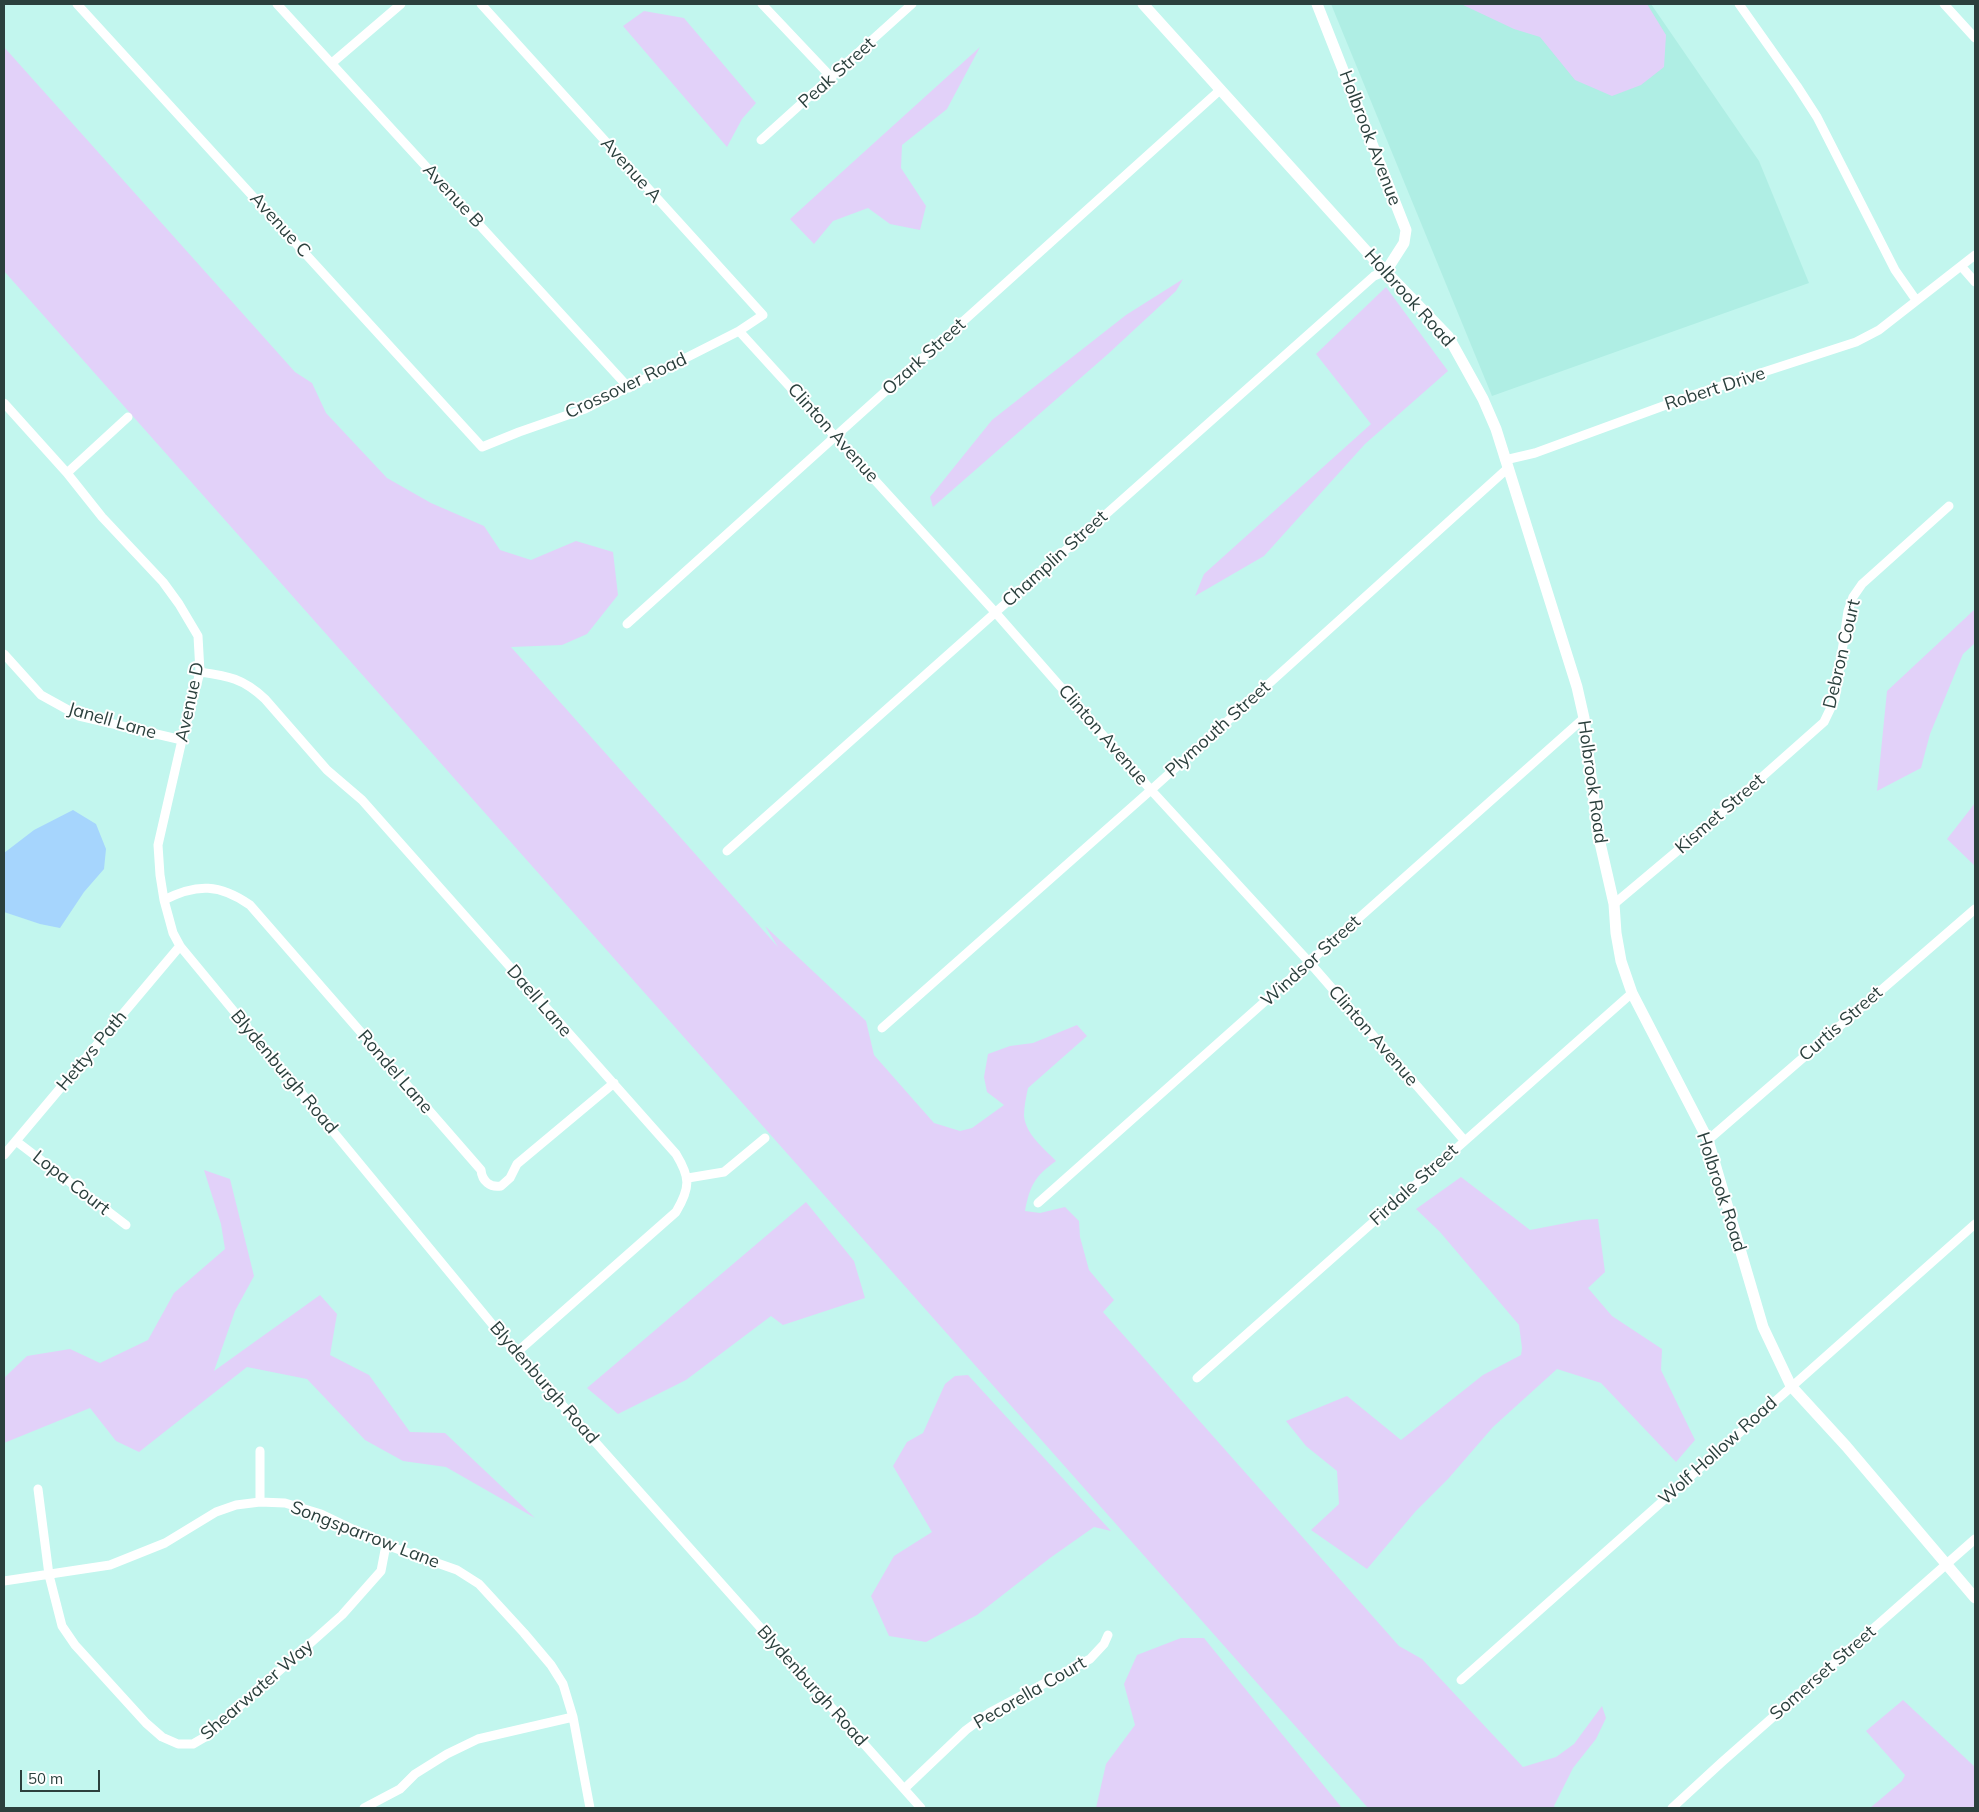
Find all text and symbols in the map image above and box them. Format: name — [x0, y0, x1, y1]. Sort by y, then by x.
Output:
street label: Peak Street — [794, 33, 880, 113]
street label: Holbrook Avenue — [1334, 67, 1406, 209]
street label: Avenue A — [596, 133, 666, 207]
street label: Avenue B — [418, 160, 488, 232]
street label: Avenue C — [245, 188, 315, 262]
street label: Holbrook Road — [1359, 245, 1459, 351]
street label: Ozark Street — [878, 314, 970, 400]
street label: Crossover Road — [562, 348, 690, 424]
street label: Robert Drive — [1662, 363, 1768, 415]
street label: Clinton Avenue — [783, 379, 883, 487]
street label: Champlin Street — [998, 506, 1112, 612]
street label: Debron Court — [1819, 597, 1865, 711]
street label: Avenue D — [171, 660, 209, 744]
street label: Plymouth Street — [1161, 676, 1275, 782]
street label: Clinton Avenue — [1054, 680, 1152, 790]
street label: Janell Lane — [65, 698, 159, 744]
street label: Holbrook Road — [1573, 719, 1611, 845]
street label: Kismet Street — [1671, 769, 1769, 859]
street label: Windsor Street — [1257, 911, 1365, 1011]
street label: Daell Lane — [502, 961, 576, 1041]
street label: Clinton Avenue — [1324, 981, 1422, 1091]
street label: Curtis Street — [1795, 982, 1887, 1066]
street label: Blydenburgh Road — [226, 1006, 342, 1138]
street label: Hettys Path — [52, 1007, 132, 1095]
street label: Rondel Lane — [353, 1026, 437, 1118]
street label: Holbrook Road — [1692, 1130, 1750, 1254]
street label: Firdale Street — [1366, 1140, 1462, 1230]
street label: Lopa Court — [28, 1146, 114, 1220]
street label: Blydenburgh Road — [485, 1317, 603, 1449]
street label: Wolf Hollow Road — [1654, 1392, 1782, 1510]
street label: Songsparrow Lane — [287, 1497, 443, 1573]
street label: Blydenburgh Road — [752, 1621, 872, 1751]
street label: Somerset Street — [1766, 1621, 1880, 1725]
street label: Shearwater Way — [196, 1635, 318, 1745]
street label: Pecorella Court — [970, 1652, 1090, 1734]
scale bar — [22, 1760, 102, 1792]
text: 50 m — [28, 1769, 63, 1788]

